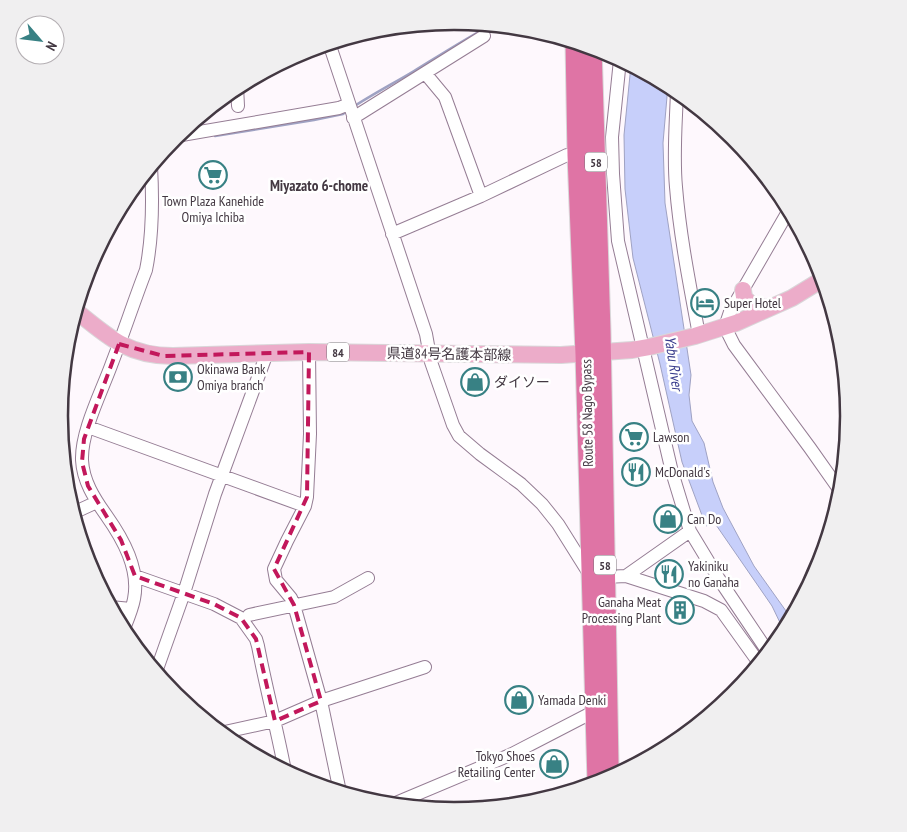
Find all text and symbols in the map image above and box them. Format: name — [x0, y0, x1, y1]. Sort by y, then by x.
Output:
north arrow — [15, 15, 65, 65]
text: N — [42, 39, 61, 54]
road number: 58 — [585, 152, 607, 172]
supermarket icon: Town Plaza Kanehide Omiya Ichiba — [198, 160, 228, 190]
district label: Miyazato 6-chome — [270, 176, 368, 195]
place label: Town Plaza Kanehide Omiya Ichiba — [162, 192, 264, 226]
hotel icon: Super Hotel — [690, 288, 720, 318]
place label: Super Hotel — [724, 294, 782, 312]
water label: Yabu River — [661, 335, 687, 393]
road number: 84 — [327, 342, 349, 362]
street label: 県道84号名護本部線 — [387, 344, 511, 364]
street label: Route 58 Nago Bypass — [577, 359, 597, 467]
place label: Okinawa Bank Omiya branch — [197, 360, 266, 394]
bank icon: Okinawa Bank Omiya branch — [163, 362, 193, 392]
shop icon: ダイソー — [460, 367, 490, 397]
place label: ダイソー — [494, 373, 550, 391]
supermarket icon: Lawson — [619, 422, 649, 452]
place label: Lawson — [653, 428, 689, 446]
restaurant icon: McDonald's — [621, 457, 651, 487]
place label: McDonald's — [655, 463, 710, 481]
shop icon: Can Do — [653, 504, 683, 534]
place label: Can Do — [687, 510, 721, 528]
road number: 58 — [594, 556, 616, 574]
place label: Yakiniku no Ganaha — [688, 557, 739, 591]
restaurant icon: Yakiniku no Ganaha — [654, 559, 684, 589]
place label: Ganaha Meat Processing Plant — [582, 593, 661, 627]
building icon: Ganaha Meat Processing Plant — [665, 595, 695, 625]
shop icon: Yamada Denki — [504, 685, 534, 715]
place label: Yamada Denki — [538, 691, 606, 709]
place label: Tokyo Shoes Retailing Center — [458, 747, 535, 781]
shop icon: Tokyo Shoes Retailing Center — [539, 749, 569, 779]

